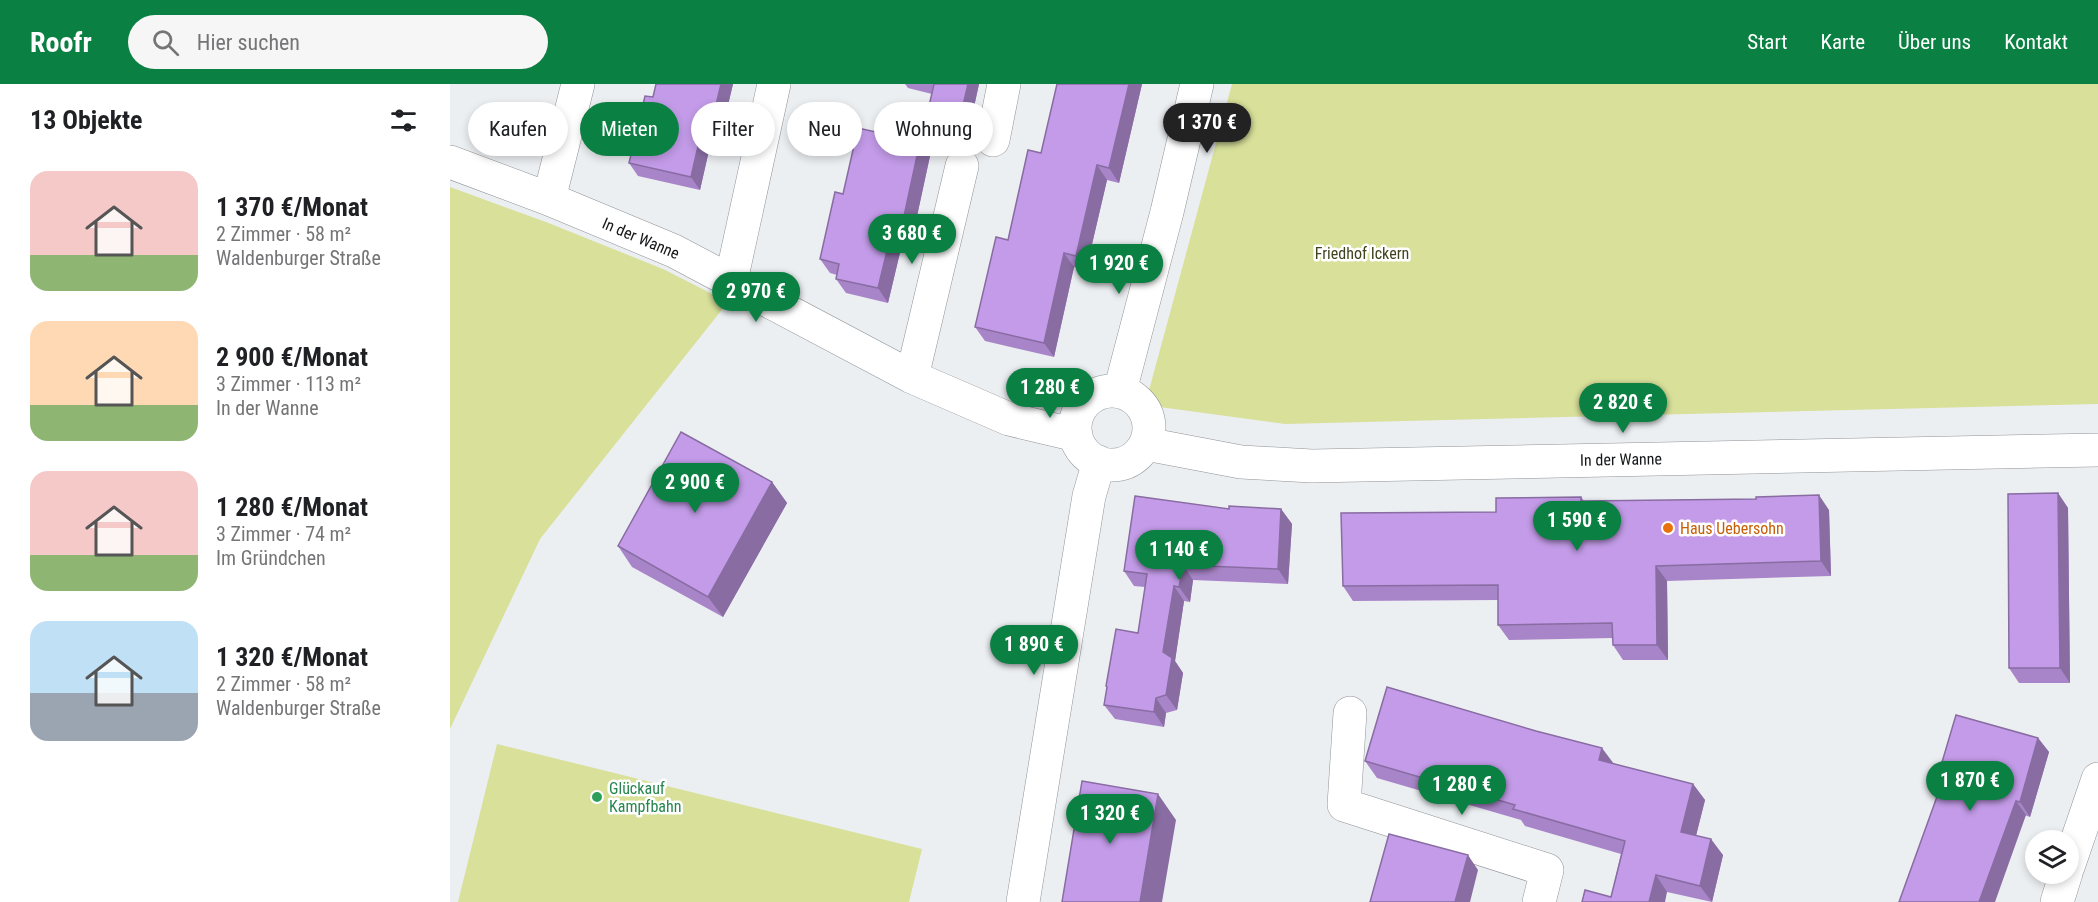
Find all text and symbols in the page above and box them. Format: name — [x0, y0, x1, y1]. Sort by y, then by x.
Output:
search box — [128, 15, 548, 69]
text: Roofr — [30, 26, 92, 59]
icon: search — [149, 26, 182, 59]
text: Hier suchen — [197, 30, 300, 55]
text: Start — [1747, 30, 1788, 54]
text: Karte — [1821, 30, 1865, 54]
text: Über uns — [1898, 30, 1971, 54]
text: Kontakt — [2004, 30, 2068, 54]
chip: Kaufen — [468, 102, 568, 156]
chip: Mieten — [580, 102, 679, 156]
chip: Filter — [691, 102, 775, 156]
chip: Neu — [787, 102, 862, 156]
chip: Wohnung — [874, 102, 993, 156]
pin: 1 370 € — [1152, 103, 1262, 154]
icon: filters — [387, 104, 420, 137]
text: 13 Objekte — [30, 105, 143, 135]
text: 1 370 € — [1177, 110, 1237, 134]
text: 1 370 €/Monat — [216, 192, 368, 222]
icon: home — [78, 195, 150, 267]
street label: In der Wanne — [599, 214, 682, 263]
pin: 3 680 € — [857, 214, 967, 265]
text: 3 680 € — [882, 221, 942, 245]
text: 2 Zimmer · 58 m² — [216, 222, 351, 246]
pin: 1 920 € — [1064, 244, 1174, 295]
park label: Friedhof Ickern — [1315, 244, 1409, 263]
text: Waldenburger Straße — [216, 246, 381, 270]
text: 1 920 € — [1089, 251, 1149, 275]
pin: 2 970 € — [701, 272, 811, 323]
text: 2 970 € — [726, 279, 786, 303]
text: 2 900 €/Monat — [216, 342, 368, 372]
icon: home — [78, 345, 150, 417]
pin: 1 280 € — [995, 368, 1105, 419]
text: 3 Zimmer · 113 m² — [216, 372, 361, 396]
text: 1 280 € — [1020, 375, 1080, 399]
pin: 2 820 € — [1568, 383, 1678, 434]
text: 2 820 € — [1593, 390, 1653, 414]
text: In der Wanne — [216, 396, 319, 420]
street label: In der Wanne — [1580, 449, 1662, 470]
pin: 2 900 € — [640, 463, 750, 514]
text: 2 900 € — [665, 470, 725, 494]
text: 1 280 €/Monat — [216, 492, 368, 522]
icon: home — [78, 495, 150, 567]
pin: 1 590 € — [1522, 501, 1632, 552]
text: 1 590 € — [1547, 508, 1607, 532]
place label: Haus Uebersohn — [1680, 519, 1784, 538]
marker: Haus Uebersohn — [1661, 521, 1675, 535]
text: 3 Zimmer · 74 m² — [216, 522, 351, 546]
pin: 1 140 € — [1124, 530, 1234, 581]
text: 1 140 € — [1149, 537, 1209, 561]
text: Im Gründchen — [216, 546, 326, 570]
pin: 1 890 € — [979, 625, 1089, 676]
text: 1 890 € — [1004, 632, 1064, 656]
text: 1 320 €/Monat — [216, 642, 368, 672]
icon: home — [78, 645, 150, 717]
text: 2 Zimmer · 58 m² — [216, 672, 351, 696]
text: Waldenburger Straße — [216, 696, 381, 720]
pin: 1 870 € — [1915, 761, 2025, 812]
pin: 1 280 € — [1407, 765, 1517, 816]
text: 1 870 € — [1940, 768, 2000, 792]
text: 1 280 € — [1432, 772, 1492, 796]
place label: Glückauf Kampfbahn — [609, 779, 681, 816]
marker: Glückauf Kampfbahn — [590, 790, 604, 804]
pin: 1 320 € — [1055, 794, 1165, 845]
text: 1 320 € — [1080, 801, 1140, 825]
map controls — [2025, 830, 2079, 884]
button: layers — [2025, 830, 2079, 884]

